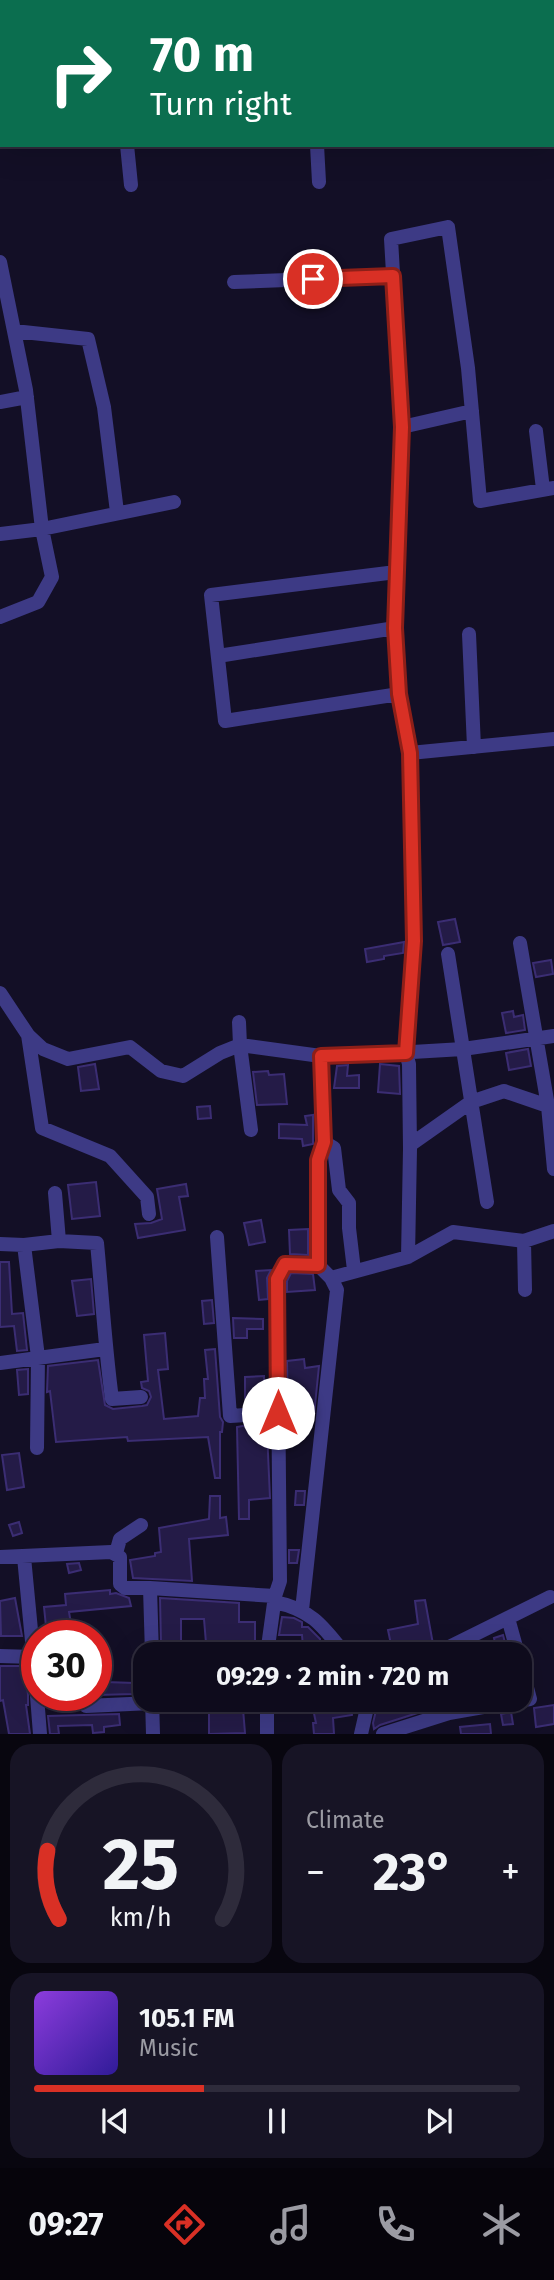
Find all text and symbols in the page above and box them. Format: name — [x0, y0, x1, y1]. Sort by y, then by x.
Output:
text: 70 m — [150, 25, 254, 84]
icon: right — [35, 28, 126, 119]
text: Turn right — [150, 85, 292, 123]
pin — [283, 249, 343, 309]
icon: arrive — [294, 260, 332, 298]
position arrow — [241, 1376, 315, 1450]
speed limit sign: 30 — [21, 1620, 112, 1711]
text: 09:29 · 2 min · 720 m — [216, 1661, 449, 1692]
text: Climate — [306, 1806, 385, 1834]
text: 25 — [103, 1822, 179, 1909]
text: 23° — [373, 1841, 453, 1904]
text: − — [306, 1849, 325, 1895]
text: + — [501, 1849, 520, 1895]
text: km/h — [110, 1903, 172, 1933]
text: 105.1 FM — [139, 2003, 235, 2034]
text: Music — [139, 2034, 199, 2062]
icon: previous — [96, 2102, 134, 2140]
icon: pause — [258, 2102, 296, 2140]
icon: next — [420, 2102, 458, 2140]
icon: directions — [160, 2200, 209, 2249]
icon: music — [266, 2200, 315, 2249]
icon: phone — [371, 2200, 420, 2249]
icon: climate — [477, 2200, 526, 2249]
text: 09:27 — [28, 2205, 103, 2243]

